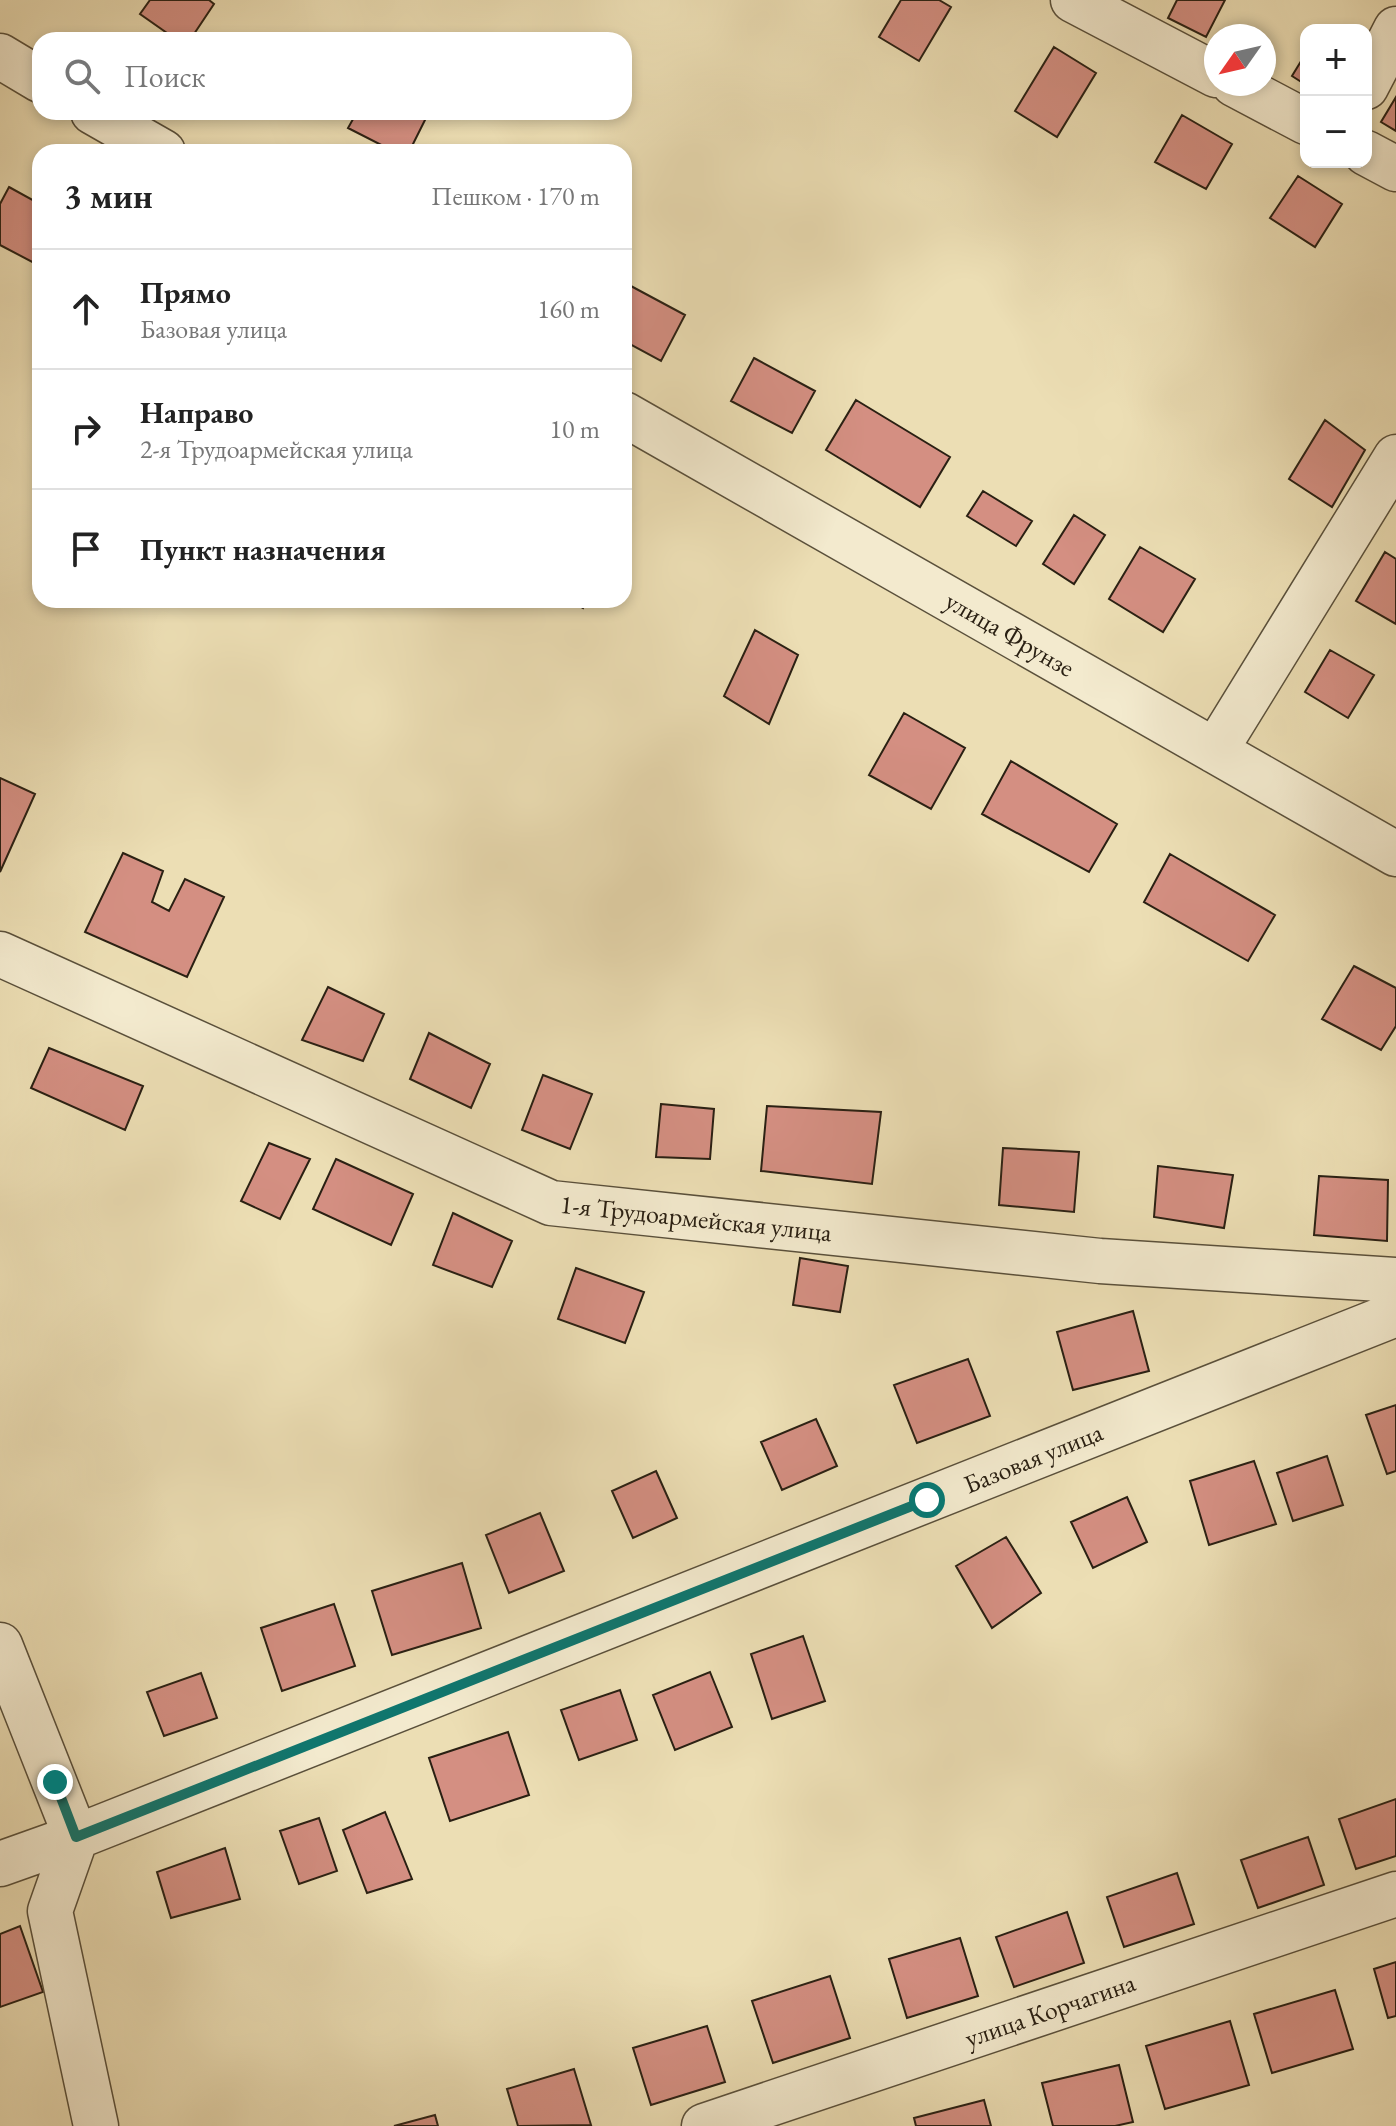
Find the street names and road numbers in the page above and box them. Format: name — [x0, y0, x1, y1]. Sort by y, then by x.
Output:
street label: улица Фрунзе — [939, 583, 1081, 685]
street label: 1-я Трудоармейская улица — [559, 1187, 834, 1249]
street label: Базовая улица — [958, 1414, 1108, 1501]
street label: улица Корчагина — [960, 1965, 1140, 2055]

